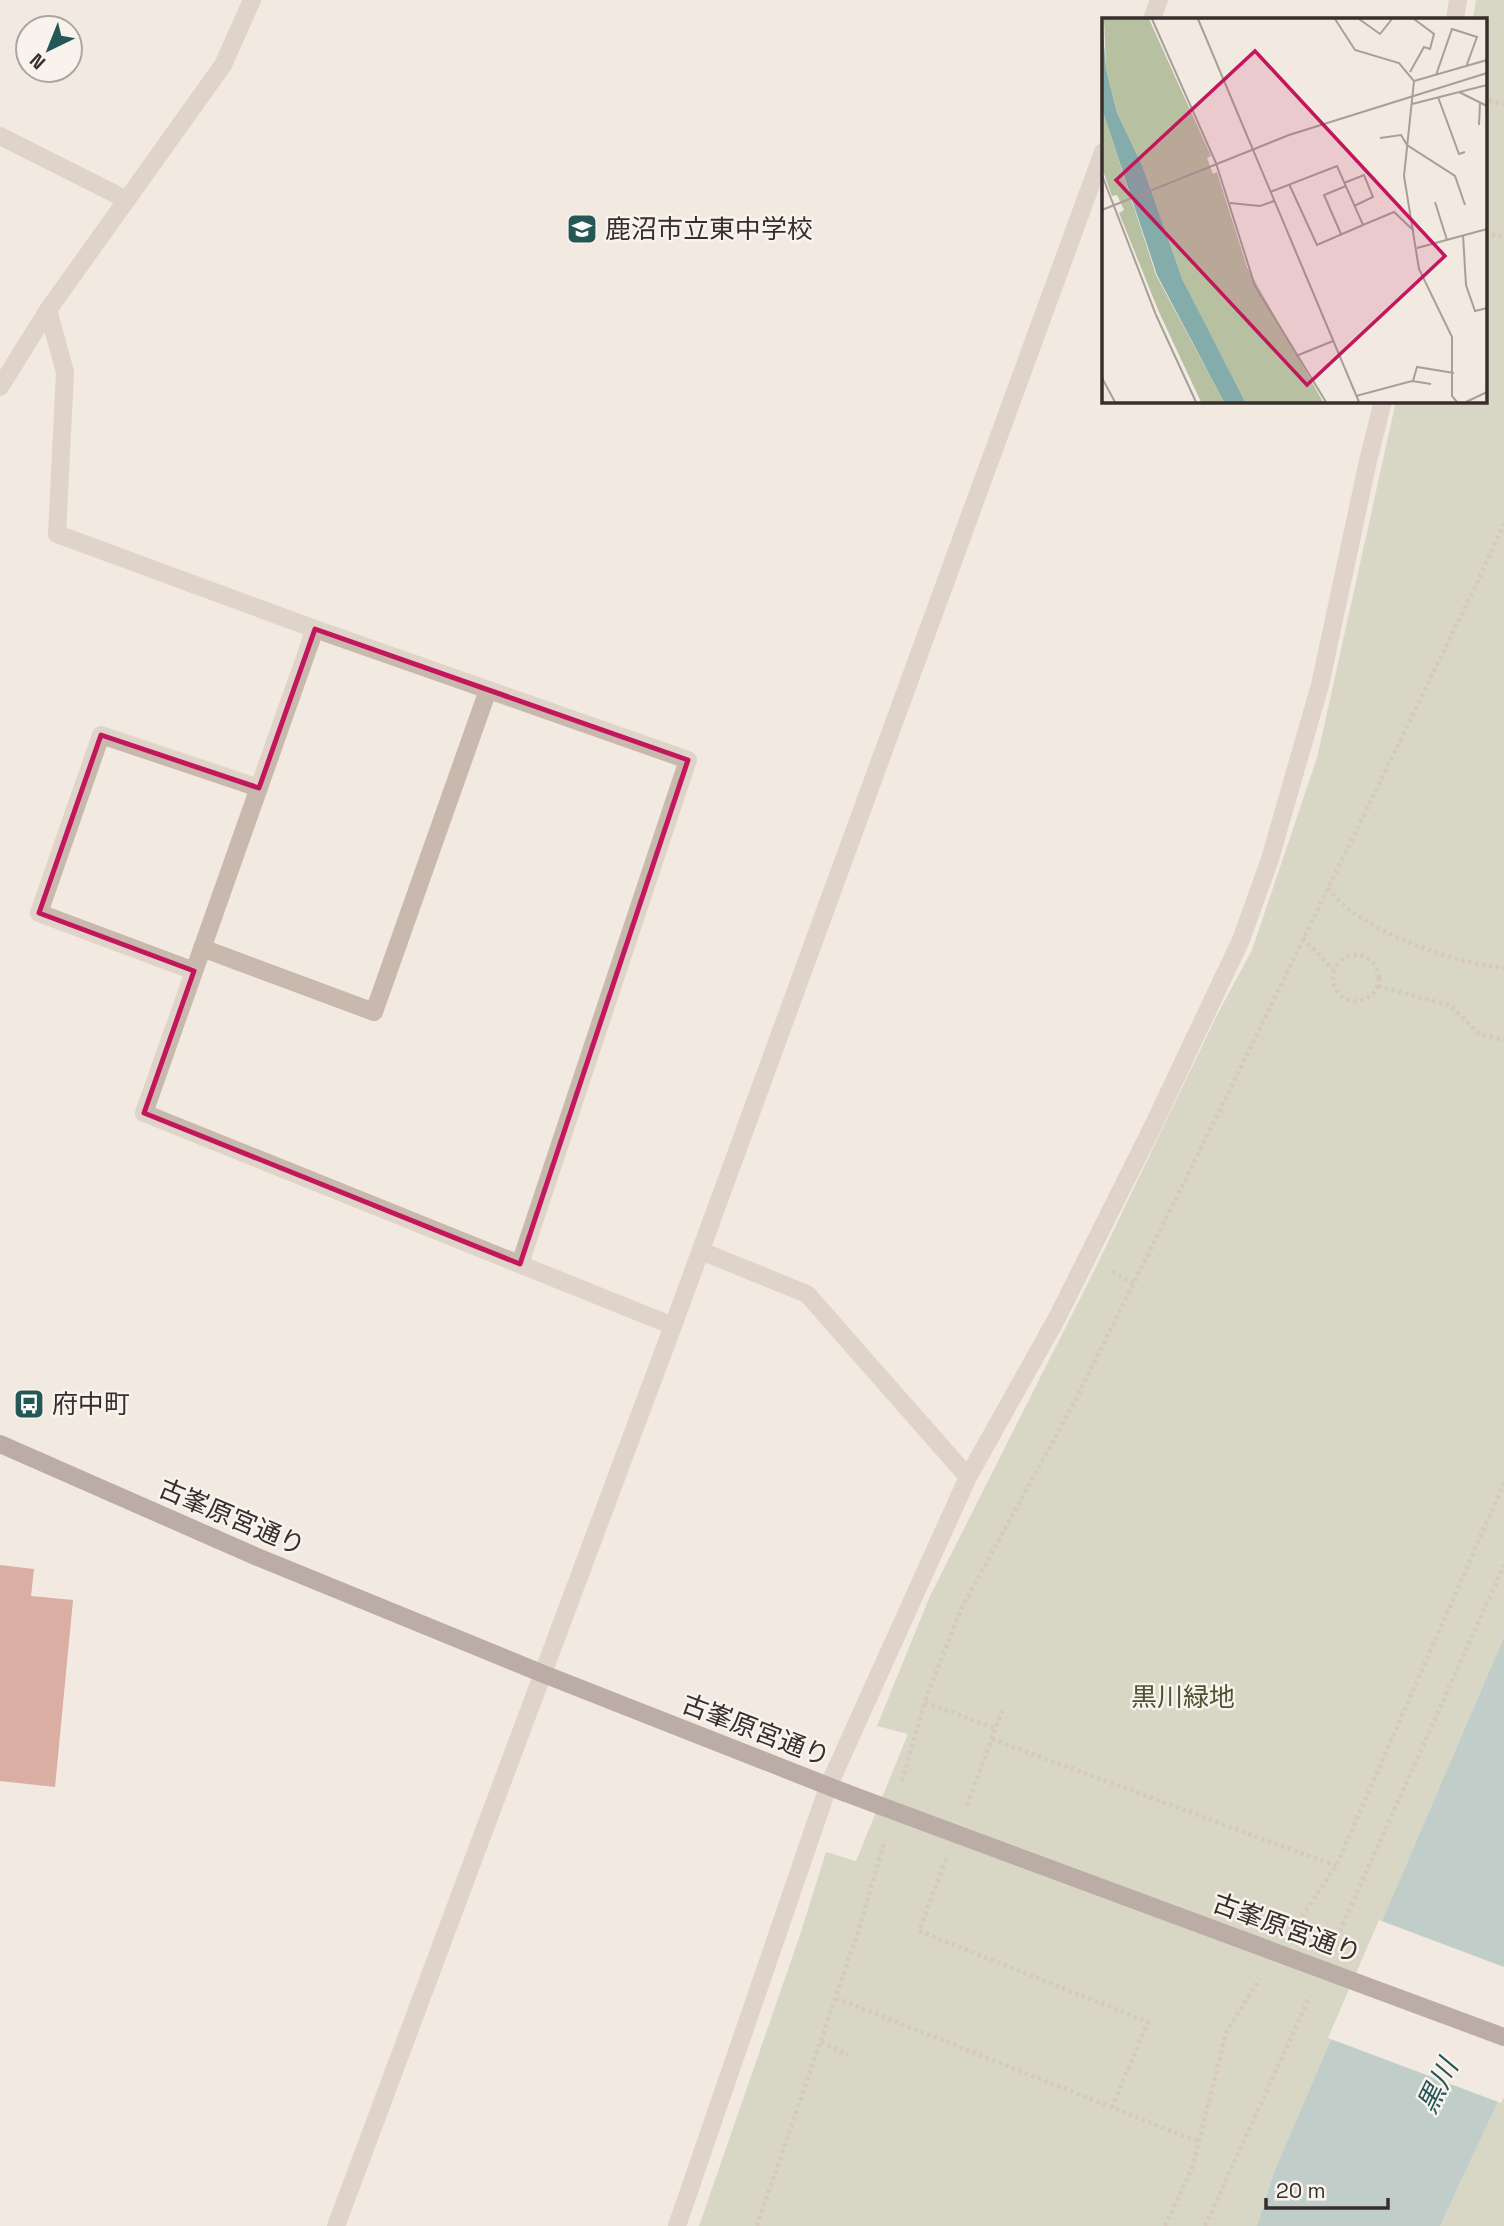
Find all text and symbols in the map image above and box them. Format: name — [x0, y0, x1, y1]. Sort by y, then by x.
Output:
north arrow — [14, 14, 84, 84]
inset map — [1102, 18, 1486, 402]
text: N — [25, 48, 51, 75]
school or university icon: 鹿沼市立東中学校 — [565, 212, 599, 246]
place label: 鹿沼市立東中学校 — [605, 212, 813, 246]
bus stop icon: 府中町 — [12, 1387, 46, 1421]
place label: 府中町 — [52, 1387, 130, 1421]
street label: 古峯原宮通り — [154, 1471, 310, 1563]
park label: 黒川緑地 — [1131, 1680, 1235, 1714]
street label: 古峯原宮通り — [677, 1686, 835, 1774]
street label: 古峯原宮通り — [1208, 1885, 1366, 1971]
water label: 黒川 — [1409, 2050, 1467, 2119]
scale bar — [1266, 2166, 1388, 2210]
text: 20 m — [1276, 2177, 1326, 2204]

